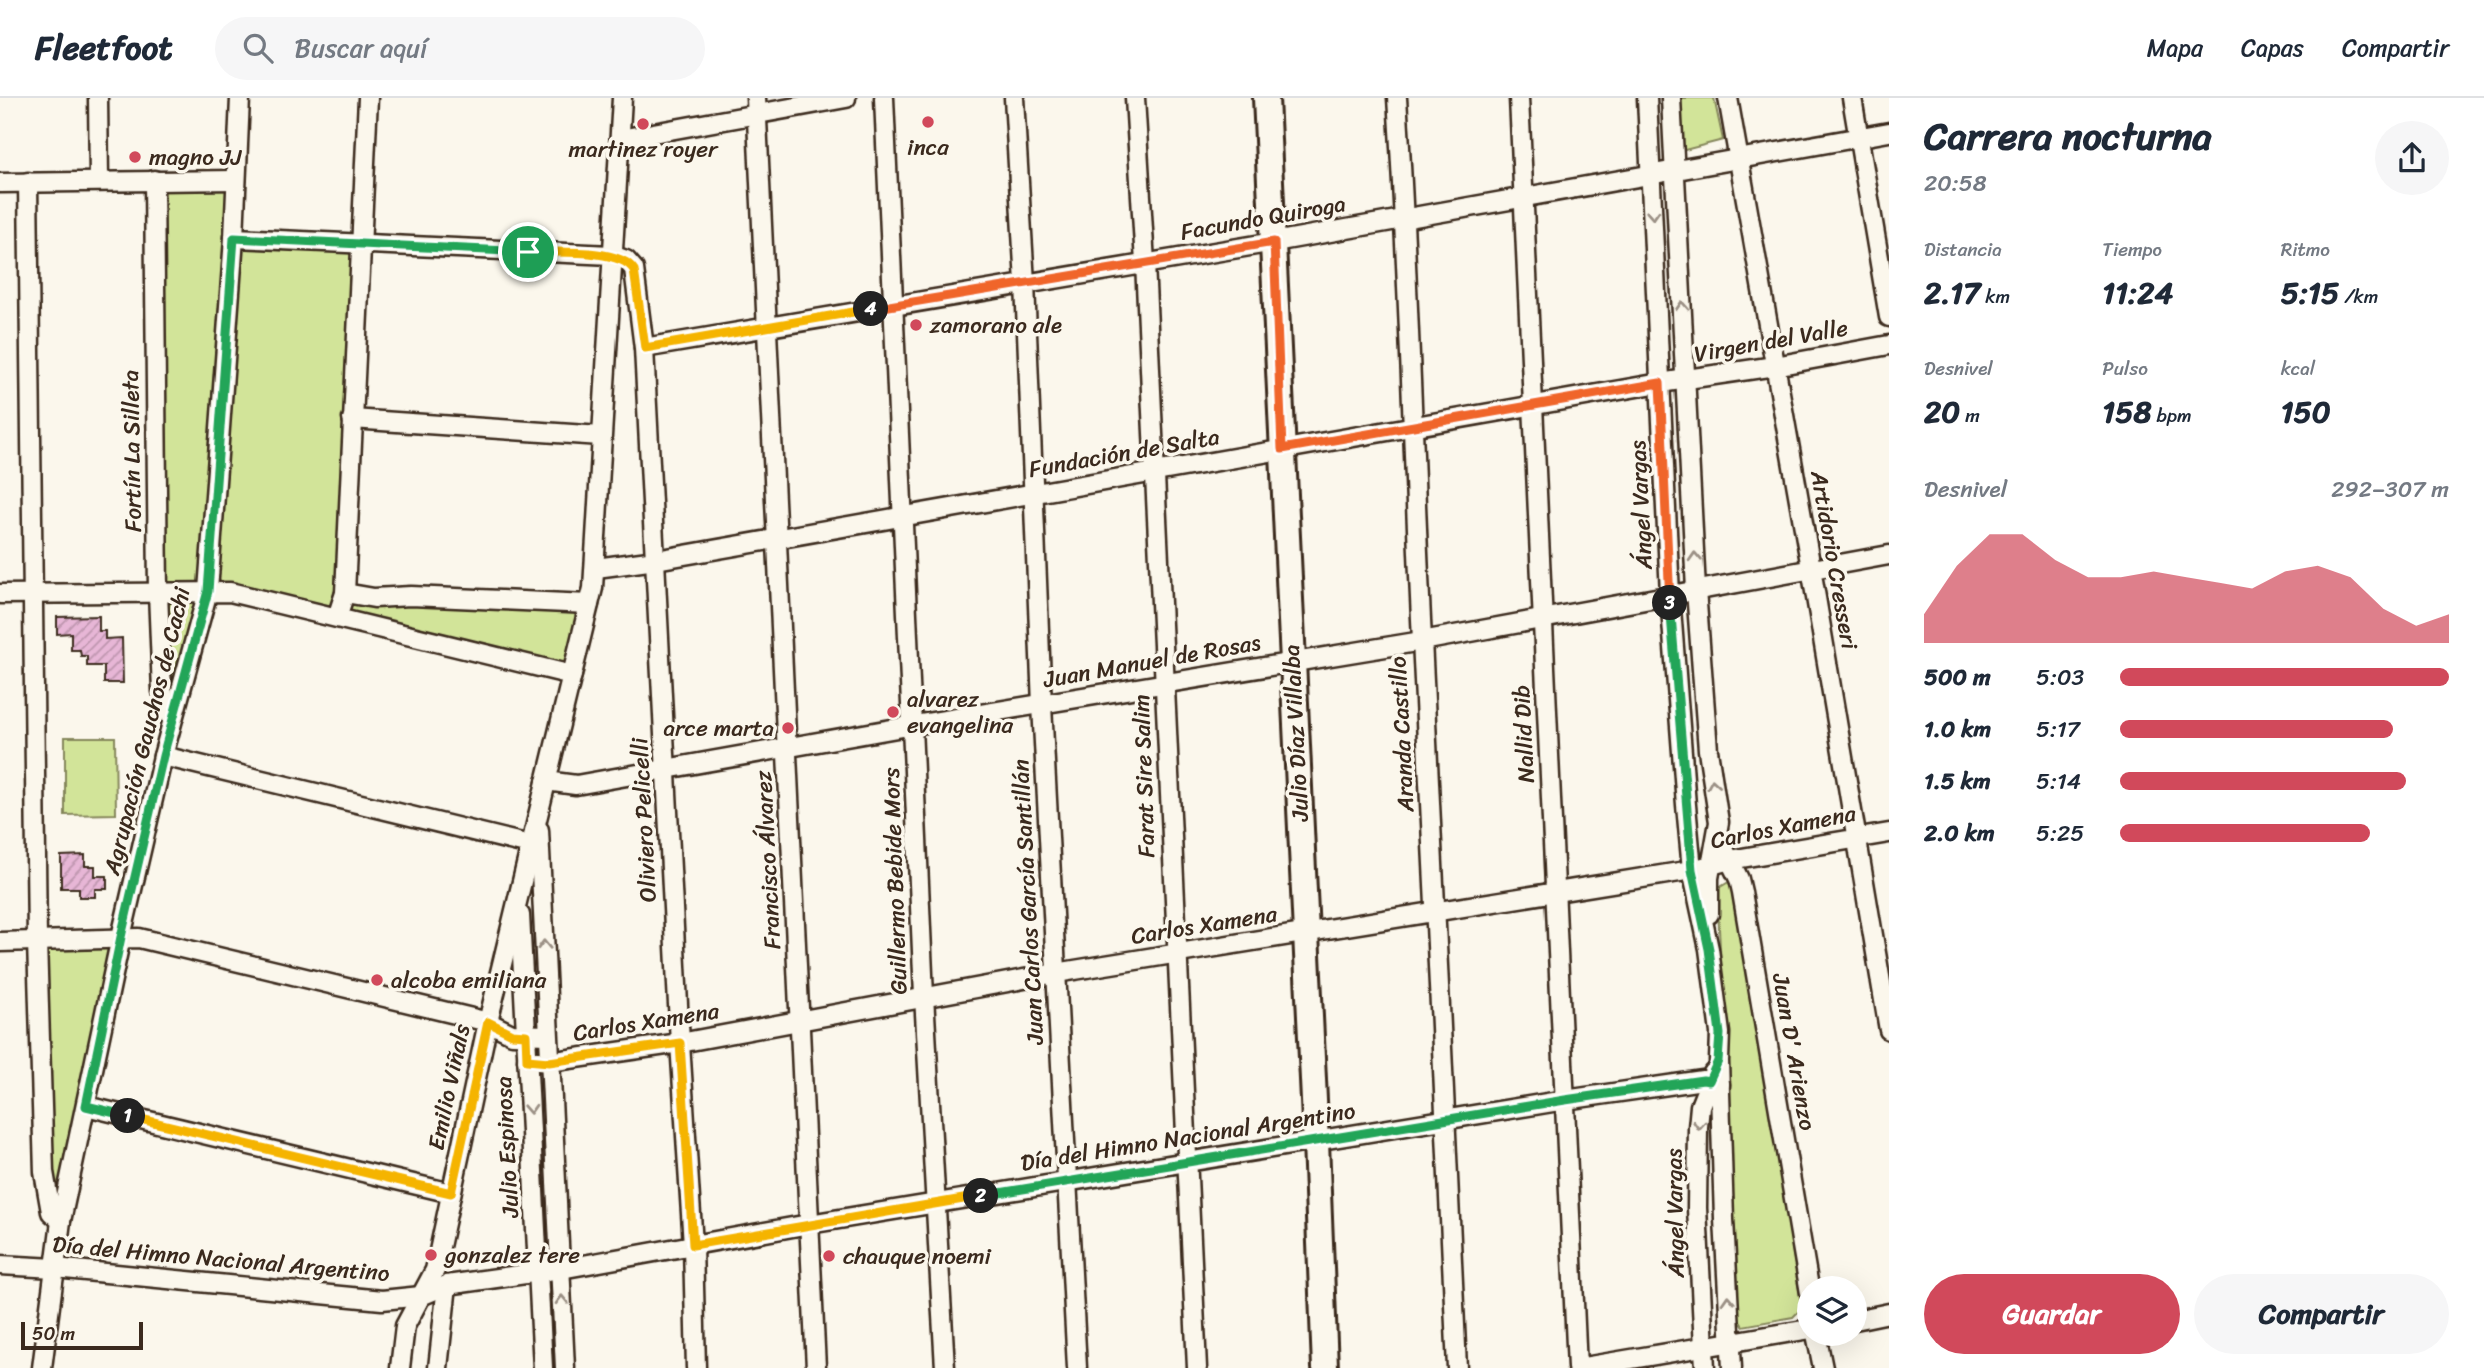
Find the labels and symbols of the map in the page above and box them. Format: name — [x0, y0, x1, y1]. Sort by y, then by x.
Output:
marker: inca — [920, 114, 936, 130]
marker: martinez royer — [635, 116, 651, 132]
place label: inca — [907, 127, 949, 168]
place label: martinez royer — [569, 129, 719, 170]
place label: magno JJ — [149, 137, 243, 178]
marker: magno JJ — [127, 149, 143, 165]
street label: Facundo Quiroga — [1177, 183, 1349, 253]
one-way arrow — [1645, 210, 1660, 221]
pin — [498, 222, 558, 282]
pin: 4 — [854, 292, 888, 326]
one-way arrow — [1675, 300, 1690, 311]
place label: zamorano ale — [929, 305, 1062, 346]
street label: Virgen del Valle — [1691, 307, 1851, 375]
marker: zamorano ale — [908, 317, 924, 333]
street label: Fortín La Silleta — [110, 369, 154, 533]
street label: Fundación de Salta — [1025, 416, 1223, 490]
street label: Ángel Vargas — [1617, 439, 1665, 572]
street label: Artidorio Cresseri — [1798, 466, 1870, 653]
one-way arrow — [1687, 552, 1702, 563]
street label: Agrupación Gauchos de Cachi — [91, 582, 203, 880]
pin: 3 — [1652, 586, 1688, 620]
street label: Juan Manuel de Rosas — [1039, 622, 1264, 700]
street label: Julio Díaz Villalba — [1271, 644, 1321, 823]
street label: Aranda Castillo — [1377, 655, 1427, 814]
place label: alvarez evangelina — [907, 679, 1013, 746]
street label: Nallid Dib — [1501, 684, 1547, 784]
street label: Farat Sire Salim — [1121, 694, 1167, 858]
marker: alvarez evangelina — [885, 704, 901, 720]
place label: arce marta — [664, 708, 774, 749]
marker: arce marta — [780, 720, 796, 736]
street label: Oliviero Pelicelli — [619, 736, 669, 903]
street label: Juan Carlos García Santillán — [1000, 758, 1056, 1047]
street label: Guillermo Bebide Mors — [871, 766, 919, 995]
street label: Francisco Álvarez — [743, 769, 793, 951]
one-way arrow — [1706, 778, 1721, 790]
street label: Carlos Xamena — [1707, 793, 1860, 861]
street label: Carlos Xamena — [1128, 893, 1280, 957]
one-way arrow — [537, 939, 552, 950]
place label: alcoba emiliana — [391, 960, 547, 1001]
street label: Juan D' Arienzo — [1760, 969, 1828, 1134]
marker: alcoba emiliana — [369, 972, 385, 988]
street label: Carlos Xamena — [570, 990, 722, 1054]
street label: Emilio Viñals — [416, 1020, 482, 1154]
street label: Julio Espinosa — [483, 1075, 531, 1220]
street label: Día del Himno Nacional Argentino — [1018, 1090, 1359, 1184]
pin: 1 — [110, 1098, 146, 1134]
one-way arrow — [522, 1103, 537, 1114]
one-way arrow — [1692, 1120, 1707, 1131]
street label: Ángel Vargas — [1653, 1148, 1697, 1279]
pin: 2 — [964, 1178, 998, 1214]
street label: Día del Himno Nacional Argentino — [51, 1224, 392, 1294]
place label: gonzalez tere — [443, 1235, 580, 1276]
place label: chauque noemi — [843, 1236, 992, 1277]
marker: gonzalez tere — [423, 1247, 439, 1263]
marker: chauque noemi — [821, 1248, 837, 1264]
one-way arrow — [555, 1294, 570, 1305]
one-way arrow — [1721, 1294, 1736, 1305]
scale bar — [21, 1319, 144, 1351]

